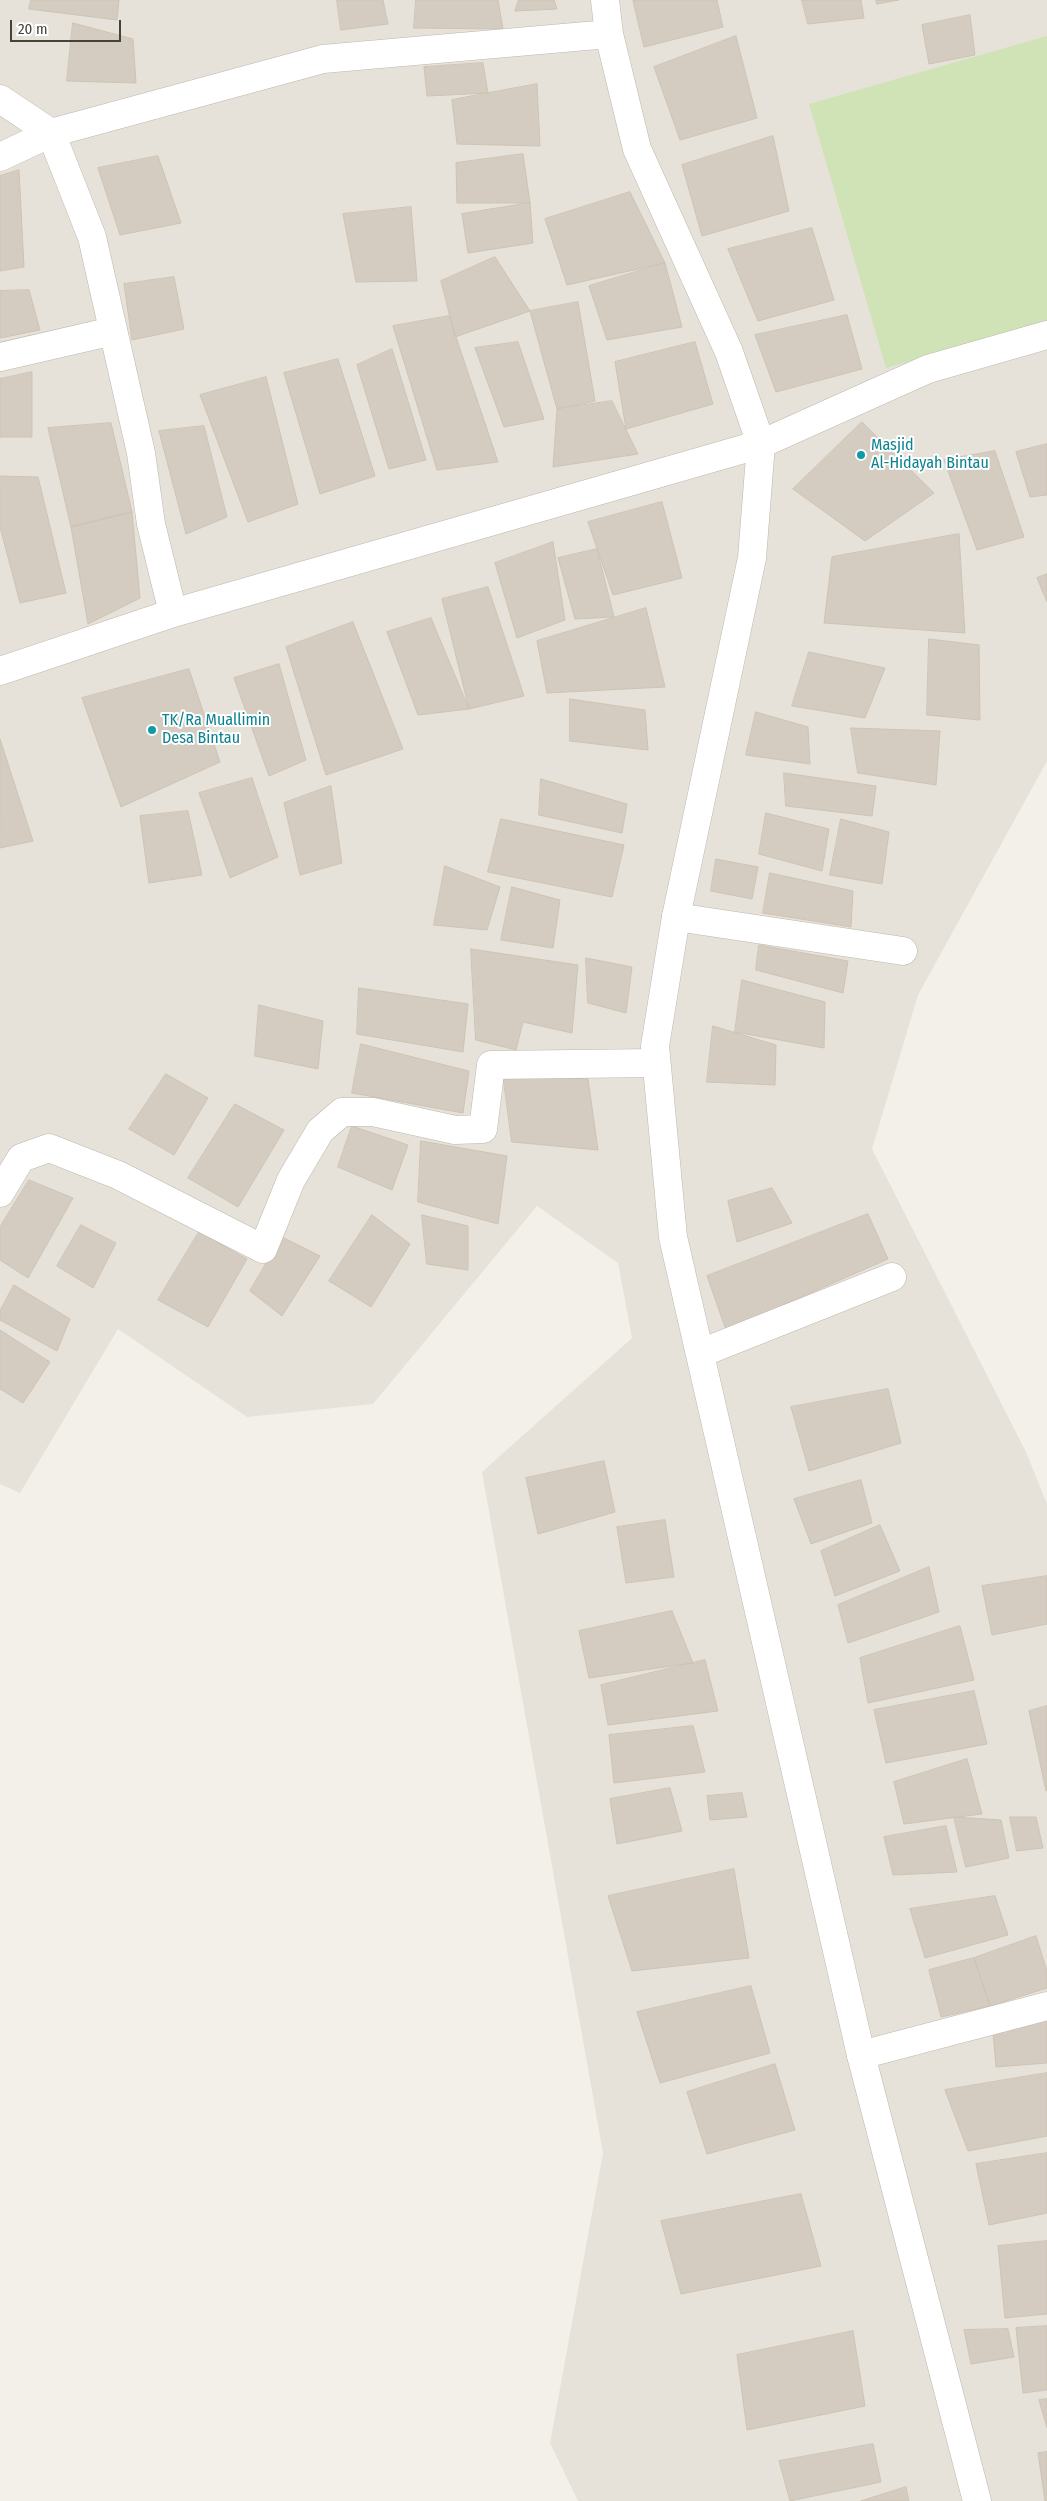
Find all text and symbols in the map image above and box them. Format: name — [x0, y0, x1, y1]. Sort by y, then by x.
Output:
scale bar — [12, 10, 124, 42]
text: 20 m — [18, 20, 48, 38]
place label: Masjid Al-Hidayah Bintau — [871, 436, 989, 474]
marker: Masjid Al-Hidayah Bintau — [855, 449, 867, 461]
place label: TK/Ra Muallimin Desa Bintau — [162, 711, 270, 749]
marker: TK/Ra Muallimin Desa Bintau — [146, 724, 158, 736]

